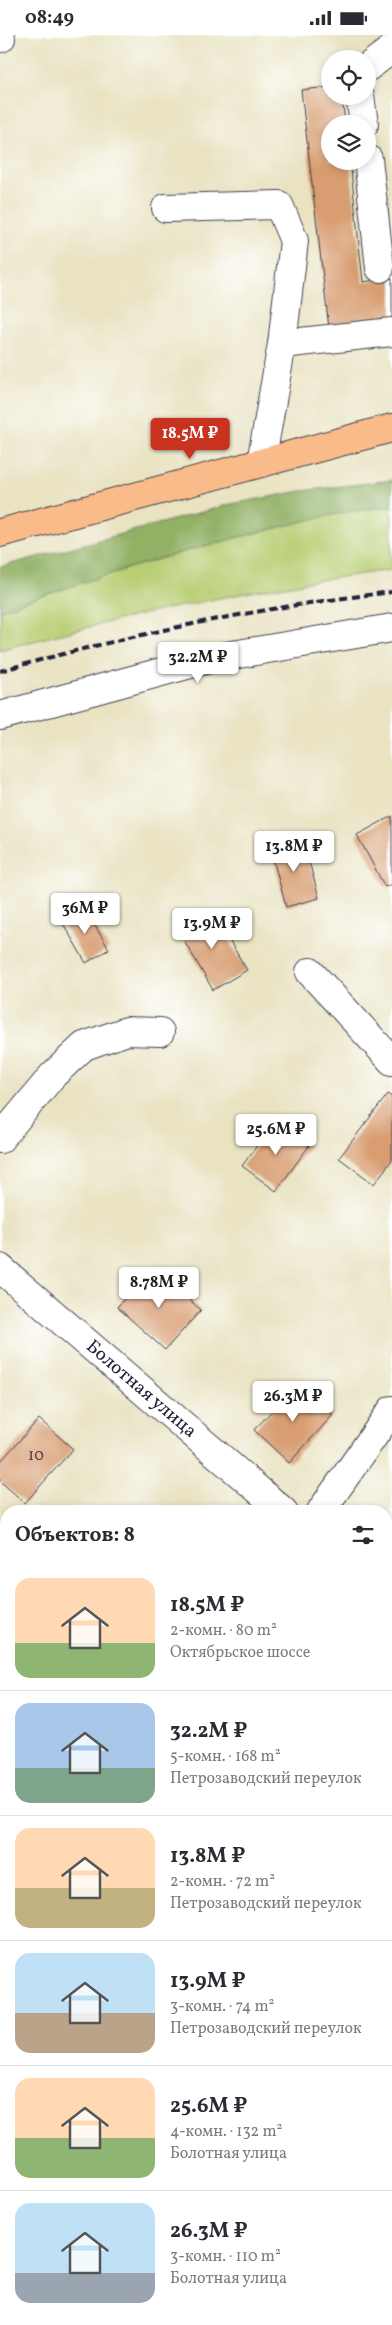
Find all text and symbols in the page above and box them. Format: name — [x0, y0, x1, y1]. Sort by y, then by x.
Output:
text: 08:49 — [25, 5, 74, 31]
map controls — [321, 50, 376, 170]
button: locate — [321, 50, 376, 105]
button: layers — [321, 115, 376, 170]
pin: 18.5M ₽ — [144, 417, 236, 460]
text: 18.5M ₽ — [162, 423, 218, 445]
pin: 32.2M ₽ — [152, 641, 244, 684]
text: 32.2M ₽ — [169, 647, 227, 669]
pin: 13.8M ₽ — [248, 831, 340, 873]
text: 13.8M ₽ — [265, 836, 323, 858]
pin: 36M ₽ — [50, 893, 120, 935]
text: 36M ₽ — [62, 898, 108, 920]
pin: 13.9M ₽ — [166, 907, 258, 950]
text: 13.9M ₽ — [183, 913, 241, 935]
pin: 25.6M ₽ — [230, 1113, 322, 1156]
text: 25.6M ₽ — [247, 1119, 305, 1141]
pin: 8.78M ₽ — [113, 1267, 205, 1309]
text: 8.78M ₽ — [130, 1272, 188, 1294]
street label: Болотная улица — [80, 1334, 202, 1444]
pin: 26.3M ₽ — [247, 1381, 339, 1423]
text: 26.3M ₽ — [263, 1386, 323, 1408]
house number: 10 — [28, 1445, 44, 1467]
text: Объектов: 8 — [15, 1521, 135, 1550]
icon: filters — [349, 1521, 377, 1549]
text: 18.5M ₽ — [170, 1591, 244, 1620]
icon: home — [55, 1598, 115, 1658]
text: 2-комн. · 80 m² — [170, 1620, 277, 1642]
text: Октябрьское шоссе — [170, 1642, 310, 1664]
text: 32.2M ₽ — [170, 1717, 247, 1746]
icon: home — [55, 1723, 115, 1783]
text: 5-комн. · 168 m² — [170, 1746, 281, 1768]
text: Петрозаводский переулок — [170, 1768, 361, 1790]
text: 13.8M ₽ — [170, 1842, 245, 1871]
icon: home — [55, 1848, 115, 1908]
text: 2-комн. · 72 m² — [170, 1871, 275, 1893]
text: Петрозаводский переулок — [170, 1893, 361, 1915]
text: 13.9M ₽ — [170, 1967, 246, 1996]
icon: home — [55, 1973, 115, 2033]
text: 3-комн. · 74 m² — [170, 1996, 274, 2018]
text: Петрозаводский переулок — [170, 2018, 361, 2040]
text: 25.6M ₽ — [170, 2092, 247, 2121]
icon: home — [55, 2098, 115, 2158]
text: 4-комн. · 132 m² — [170, 2121, 282, 2143]
text: Болотная улица — [170, 2143, 287, 2165]
text: 26.3M ₽ — [170, 2217, 248, 2246]
icon: home — [55, 2223, 115, 2283]
text: 3-комн. · 110 m² — [170, 2246, 281, 2268]
text: Болотная улица — [170, 2268, 287, 2290]

